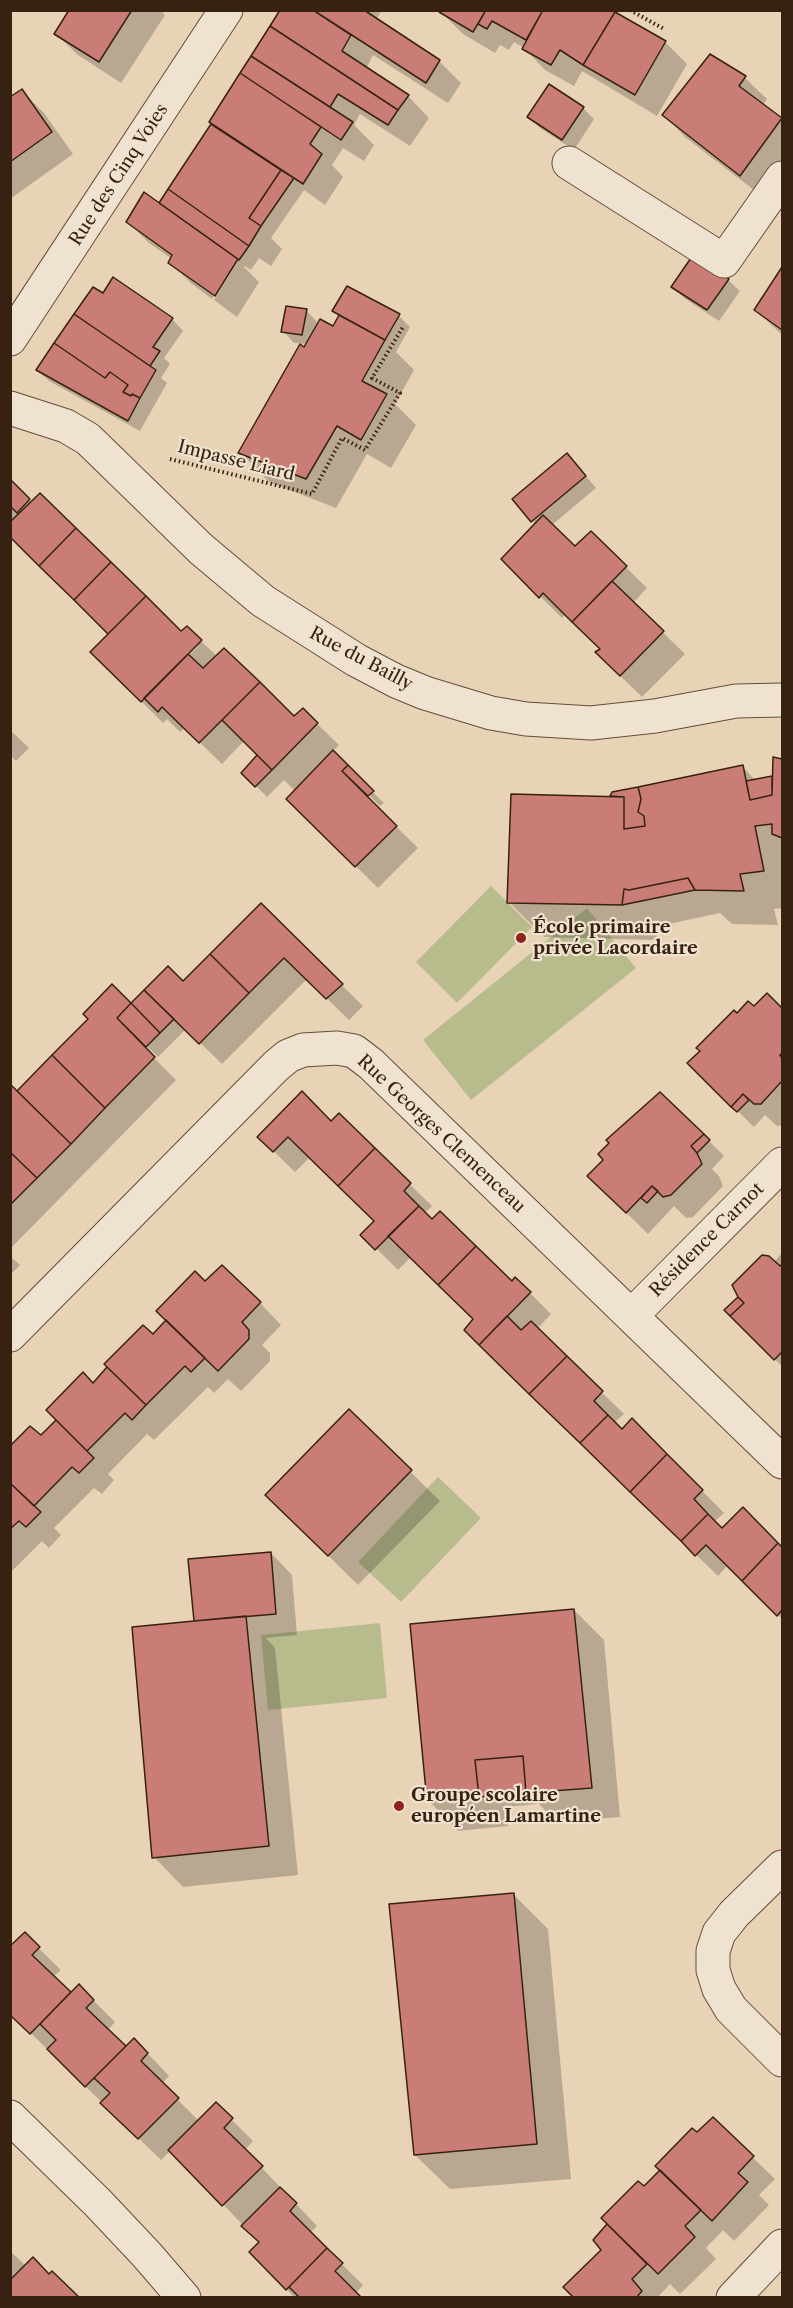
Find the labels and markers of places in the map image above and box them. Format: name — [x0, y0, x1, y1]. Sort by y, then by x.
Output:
place label: École primaire privée Lacordaire — [533, 917, 698, 960]
marker: École primaire privée Lacordaire — [514, 931, 528, 945]
place label: Groupe scolaire européen Lamartine — [411, 1785, 601, 1828]
marker: Groupe scolaire européen Lamartine — [392, 1799, 406, 1813]

